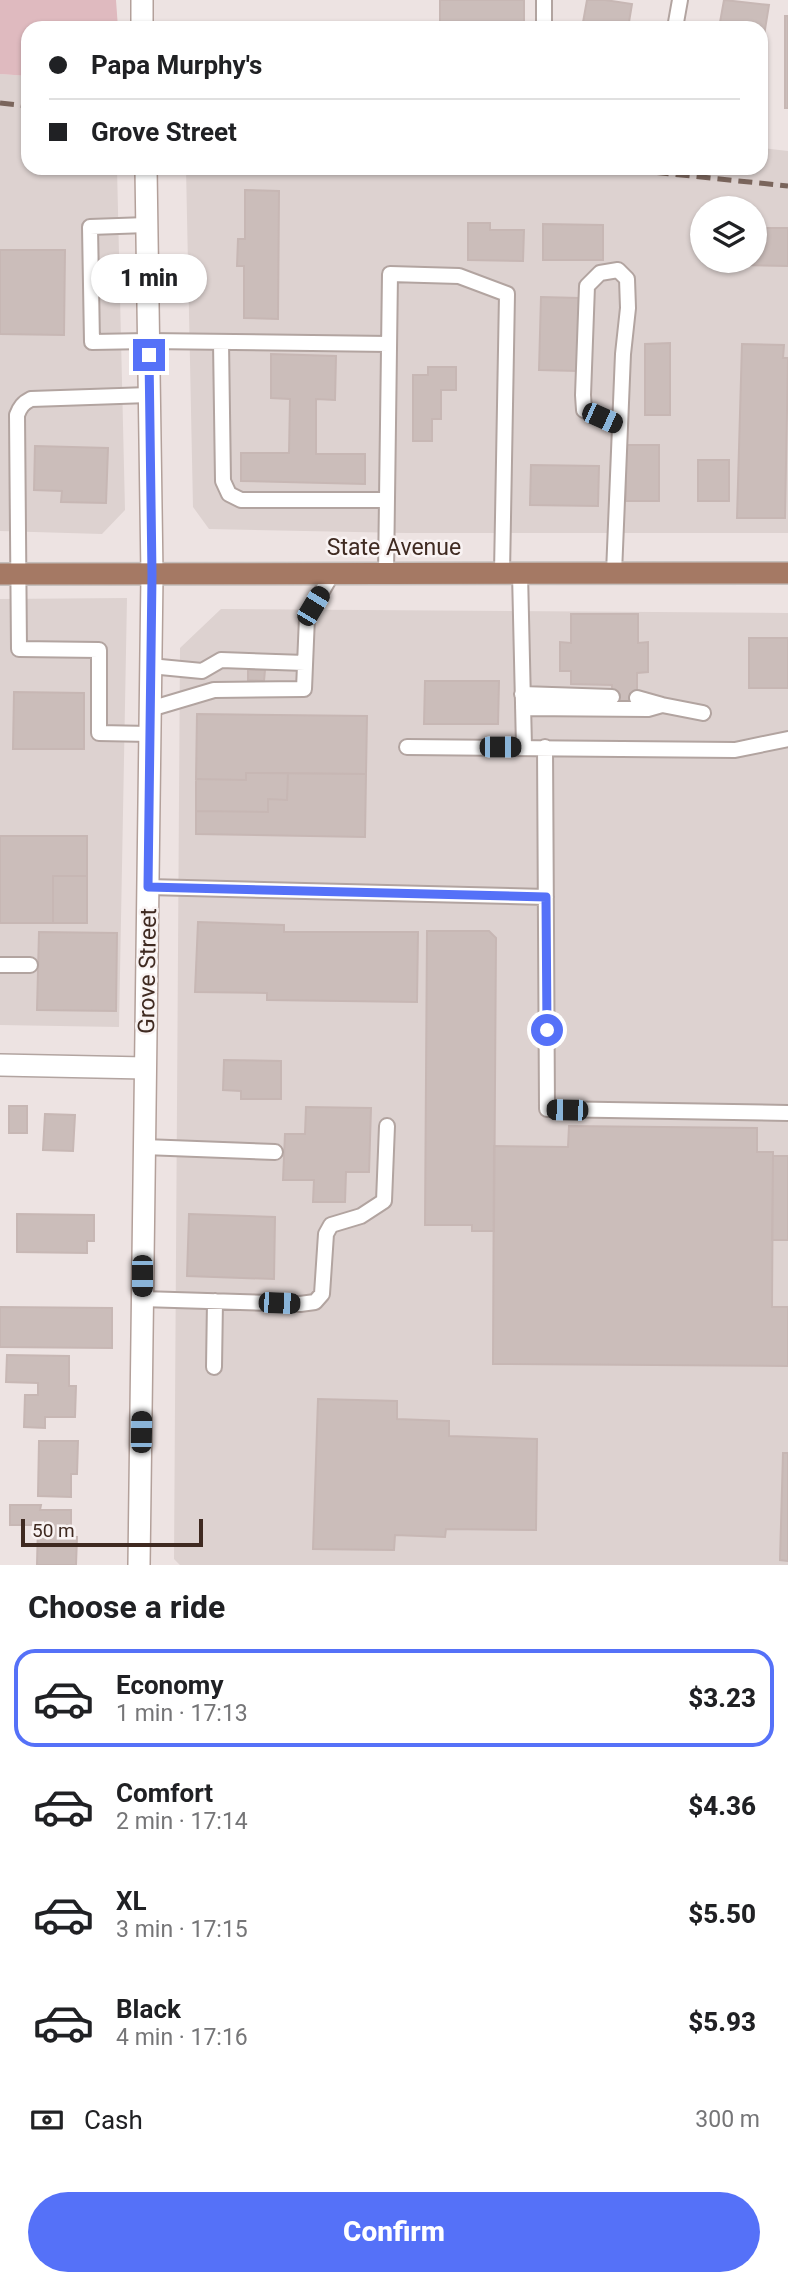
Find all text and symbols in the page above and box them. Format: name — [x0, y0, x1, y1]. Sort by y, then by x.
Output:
text: Papa Murphy's — [91, 50, 262, 80]
text: Grove Street — [91, 117, 237, 147]
map controls — [690, 196, 767, 273]
button: layers — [690, 196, 767, 273]
callout: 1 min — [91, 254, 207, 302]
text: 1 min — [120, 265, 178, 292]
route end — [133, 339, 165, 371]
car — [579, 400, 626, 436]
street label: State Avenue — [327, 534, 461, 561]
car — [294, 583, 333, 629]
car — [480, 737, 522, 758]
street label: Grove Street — [133, 908, 162, 1034]
route start — [531, 1014, 563, 1046]
car — [546, 1099, 589, 1121]
car — [132, 1255, 153, 1297]
car — [258, 1292, 301, 1314]
car — [131, 1411, 152, 1453]
scale bar — [21, 1516, 203, 1548]
text: 50 m — [32, 1519, 75, 1542]
text: Choose a ride — [28, 1588, 225, 1626]
icon: car — [32, 1667, 95, 1730]
text: Economy — [116, 1670, 223, 1700]
text: $3.23 — [688, 1683, 756, 1713]
text: 1 min · 17:13 — [116, 1700, 248, 1727]
icon: car — [32, 1775, 95, 1838]
text: Comfort — [116, 1778, 213, 1808]
text: $4.36 — [688, 1791, 756, 1821]
text: 2 min · 17:14 — [116, 1808, 248, 1835]
icon: car — [32, 1883, 95, 1946]
text: XL — [116, 1886, 147, 1916]
text: $5.50 — [688, 1899, 756, 1929]
text: 3 min · 17:15 — [116, 1916, 248, 1943]
icon: car — [32, 1991, 95, 2054]
text: Black — [116, 1994, 181, 2024]
text: $5.93 — [688, 2007, 756, 2037]
text: 4 min · 17:16 — [116, 2024, 248, 2051]
icon: cash — [28, 2101, 66, 2139]
text: Cash — [84, 2105, 143, 2135]
text: 300 m — [695, 2106, 760, 2133]
button: Confirm — [28, 2192, 760, 2272]

